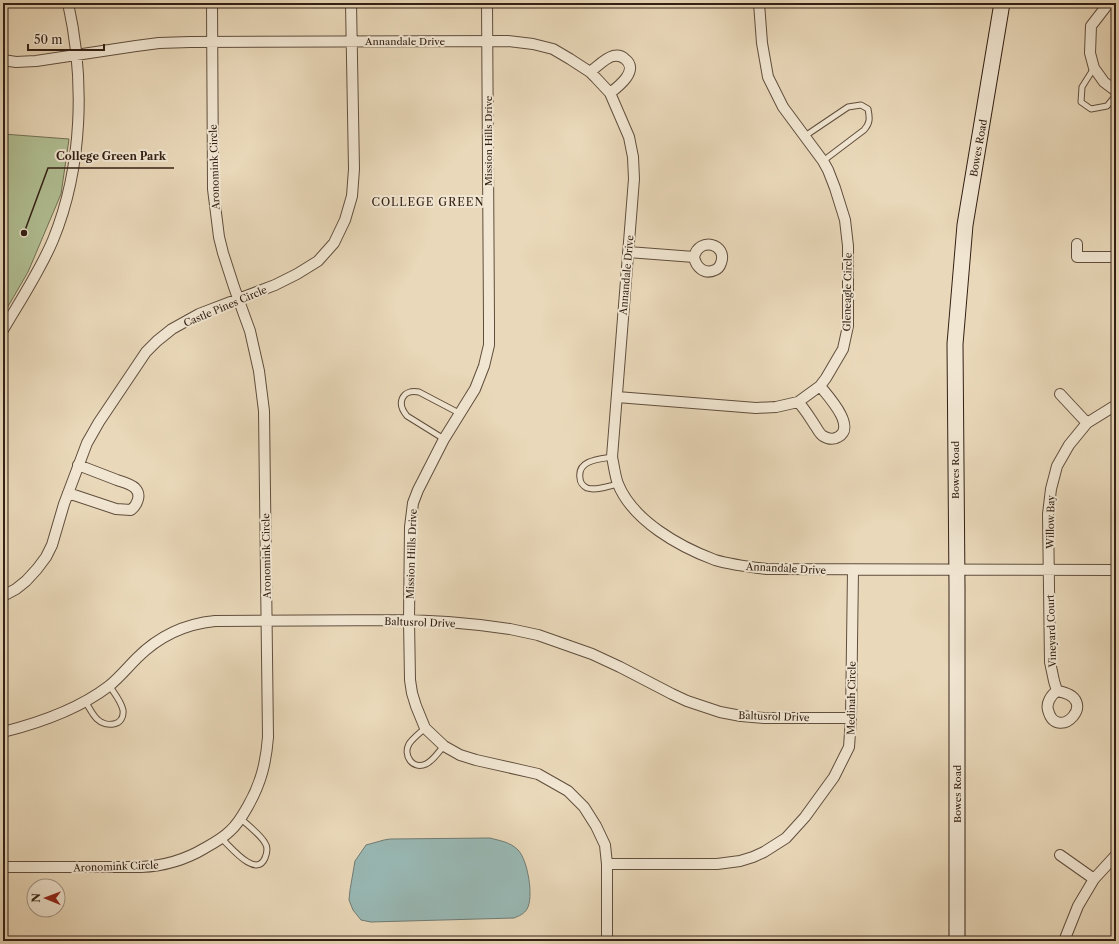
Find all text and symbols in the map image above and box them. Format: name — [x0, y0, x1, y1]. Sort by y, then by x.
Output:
scale bar — [28, 26, 104, 52]
text: 50 m — [34, 32, 63, 47]
street label: Annandale Drive — [364, 35, 445, 48]
street label: Mission Hills Drive — [482, 95, 495, 186]
street label: Bowes Road — [967, 118, 990, 178]
street label: Aronomink Circle — [206, 124, 223, 211]
callout: College Green Park — [48, 145, 174, 168]
text: College Green Park — [56, 149, 167, 163]
district label: COLLEGE GREEN — [371, 195, 485, 209]
street label: Annandale Drive — [616, 234, 636, 316]
street label: Gleneagle Circle — [840, 252, 855, 332]
street label: Castle Pines Circle — [182, 283, 269, 330]
street label: Bowes Road — [949, 441, 962, 499]
street label: Willow Bay — [1044, 494, 1057, 550]
street label: Mission Hills Drive — [403, 508, 420, 599]
street label: Aronomink Circle — [259, 513, 274, 600]
street label: Annandale Drive — [745, 560, 827, 577]
street label: Vineyard Court — [1044, 594, 1059, 669]
street label: Baltusrol Drive — [384, 615, 456, 630]
street label: Medinah Circle — [844, 661, 859, 735]
street label: Baltusrol Drive — [738, 709, 810, 724]
street label: Bowes Road — [951, 765, 964, 823]
street label: Aronomink Circle — [72, 858, 159, 875]
north arrow — [26, 878, 66, 918]
text: N — [29, 892, 43, 903]

